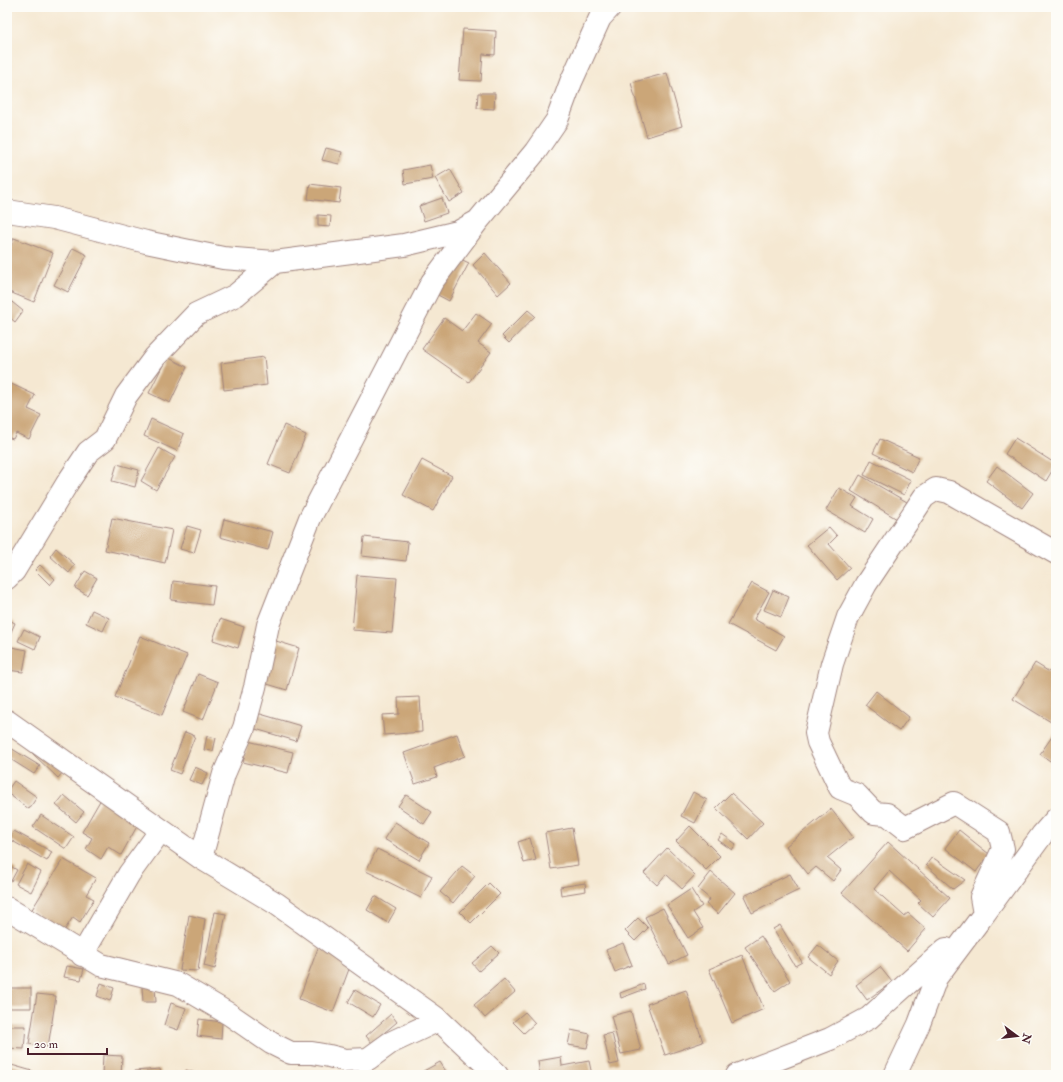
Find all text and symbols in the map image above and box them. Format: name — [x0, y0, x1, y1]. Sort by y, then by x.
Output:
north arrow — [997, 1016, 1037, 1056]
scale bar — [28, 1030, 107, 1056]
text: N — [1018, 1031, 1034, 1046]
text: 20 m — [34, 1037, 59, 1052]

